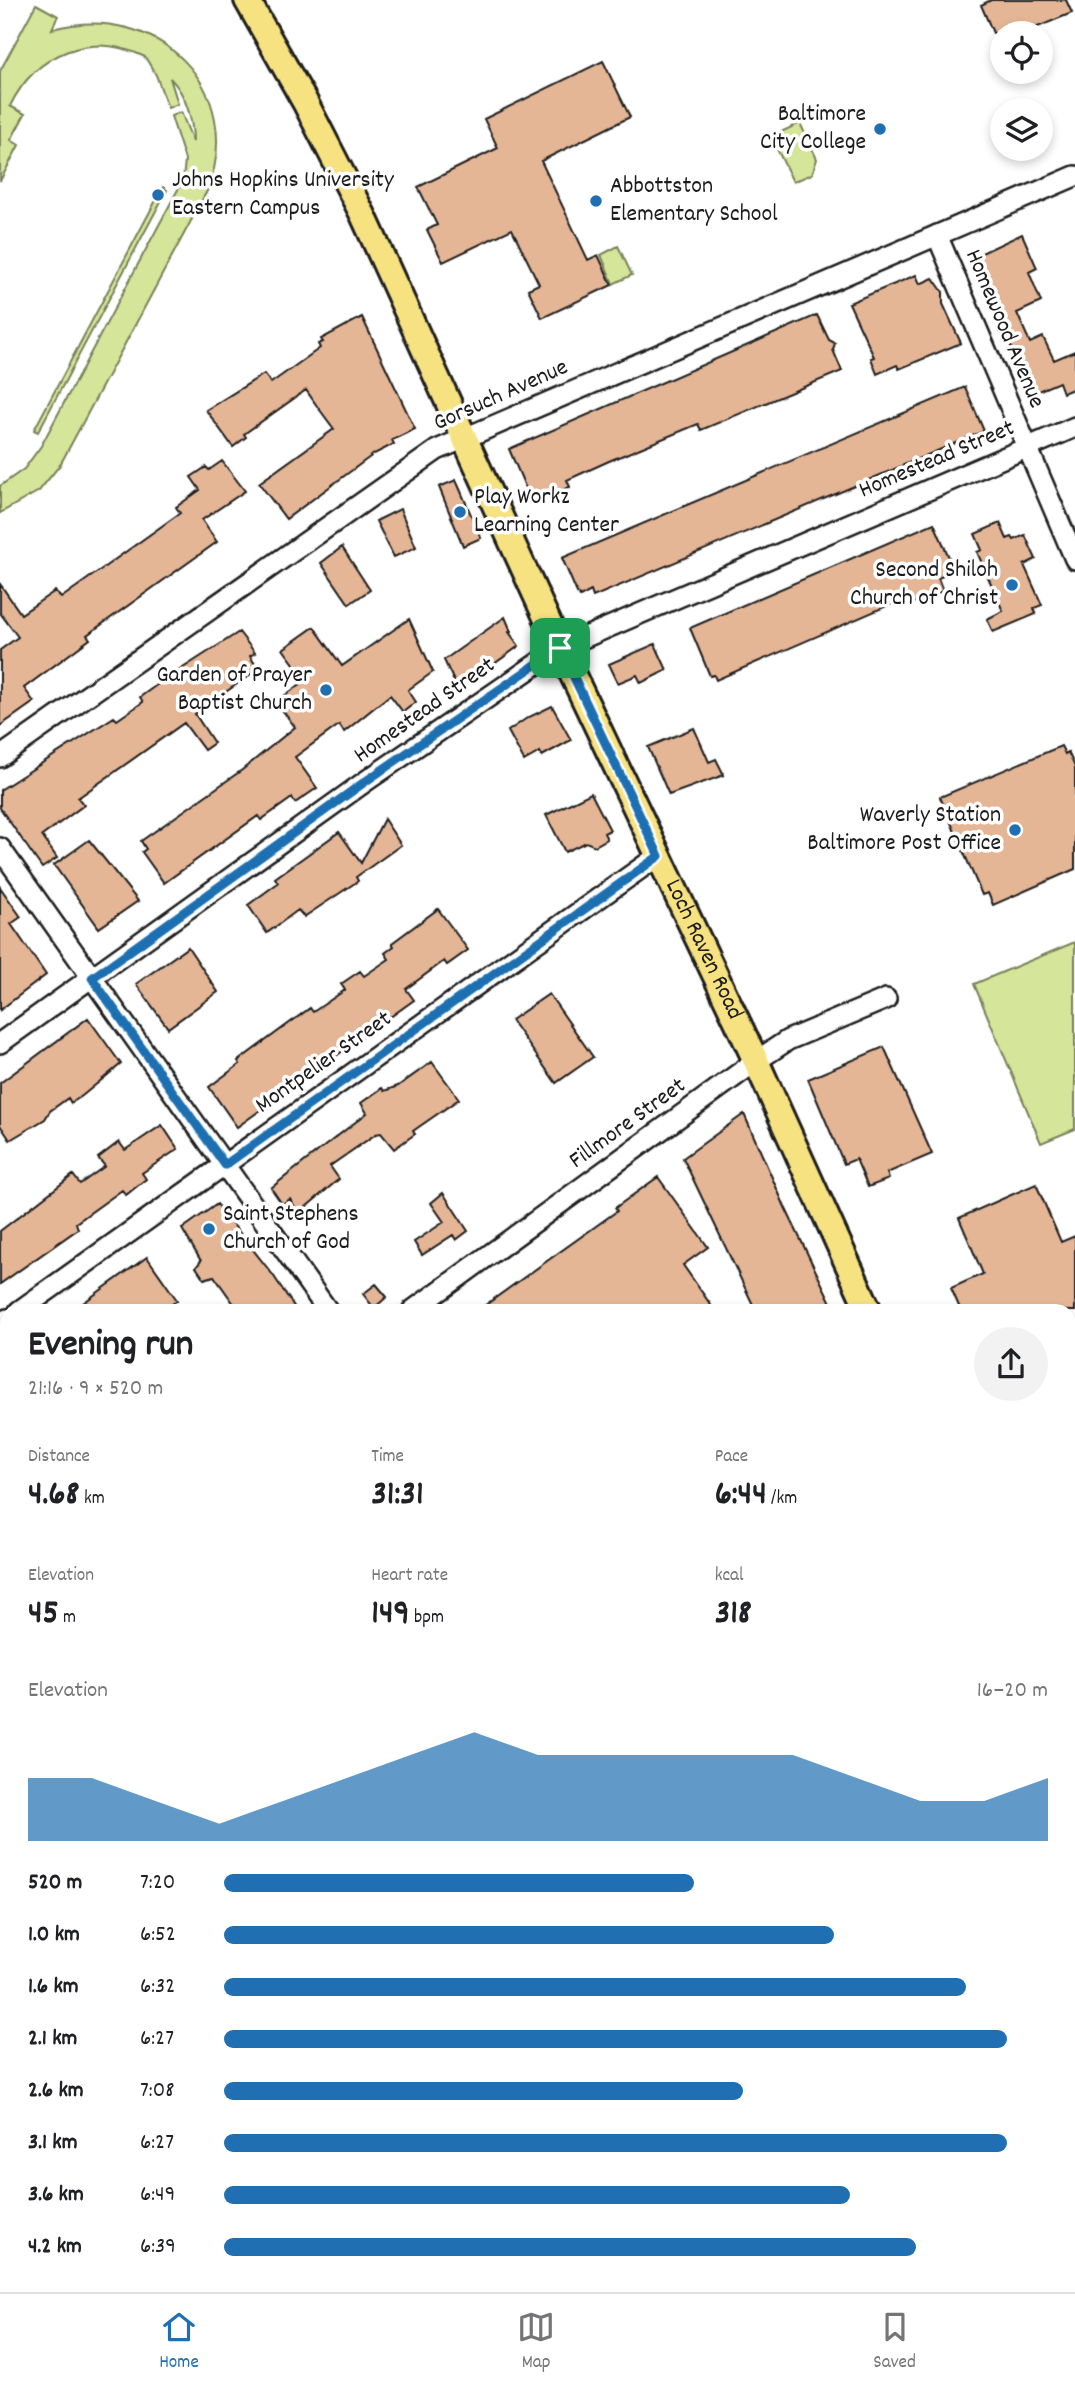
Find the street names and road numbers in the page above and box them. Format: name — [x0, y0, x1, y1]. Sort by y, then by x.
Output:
street label: Homewood Avenue — [955, 244, 1053, 414]
street label: Gorsuch Avenue — [428, 351, 574, 441]
street label: Homestead Street — [854, 412, 1020, 508]
street label: Homestead Street — [347, 649, 503, 772]
street label: Loch Raven Road — [655, 874, 751, 1026]
street label: Montpelier Street — [249, 1003, 399, 1123]
street label: Fillmore Street — [563, 1070, 694, 1178]

